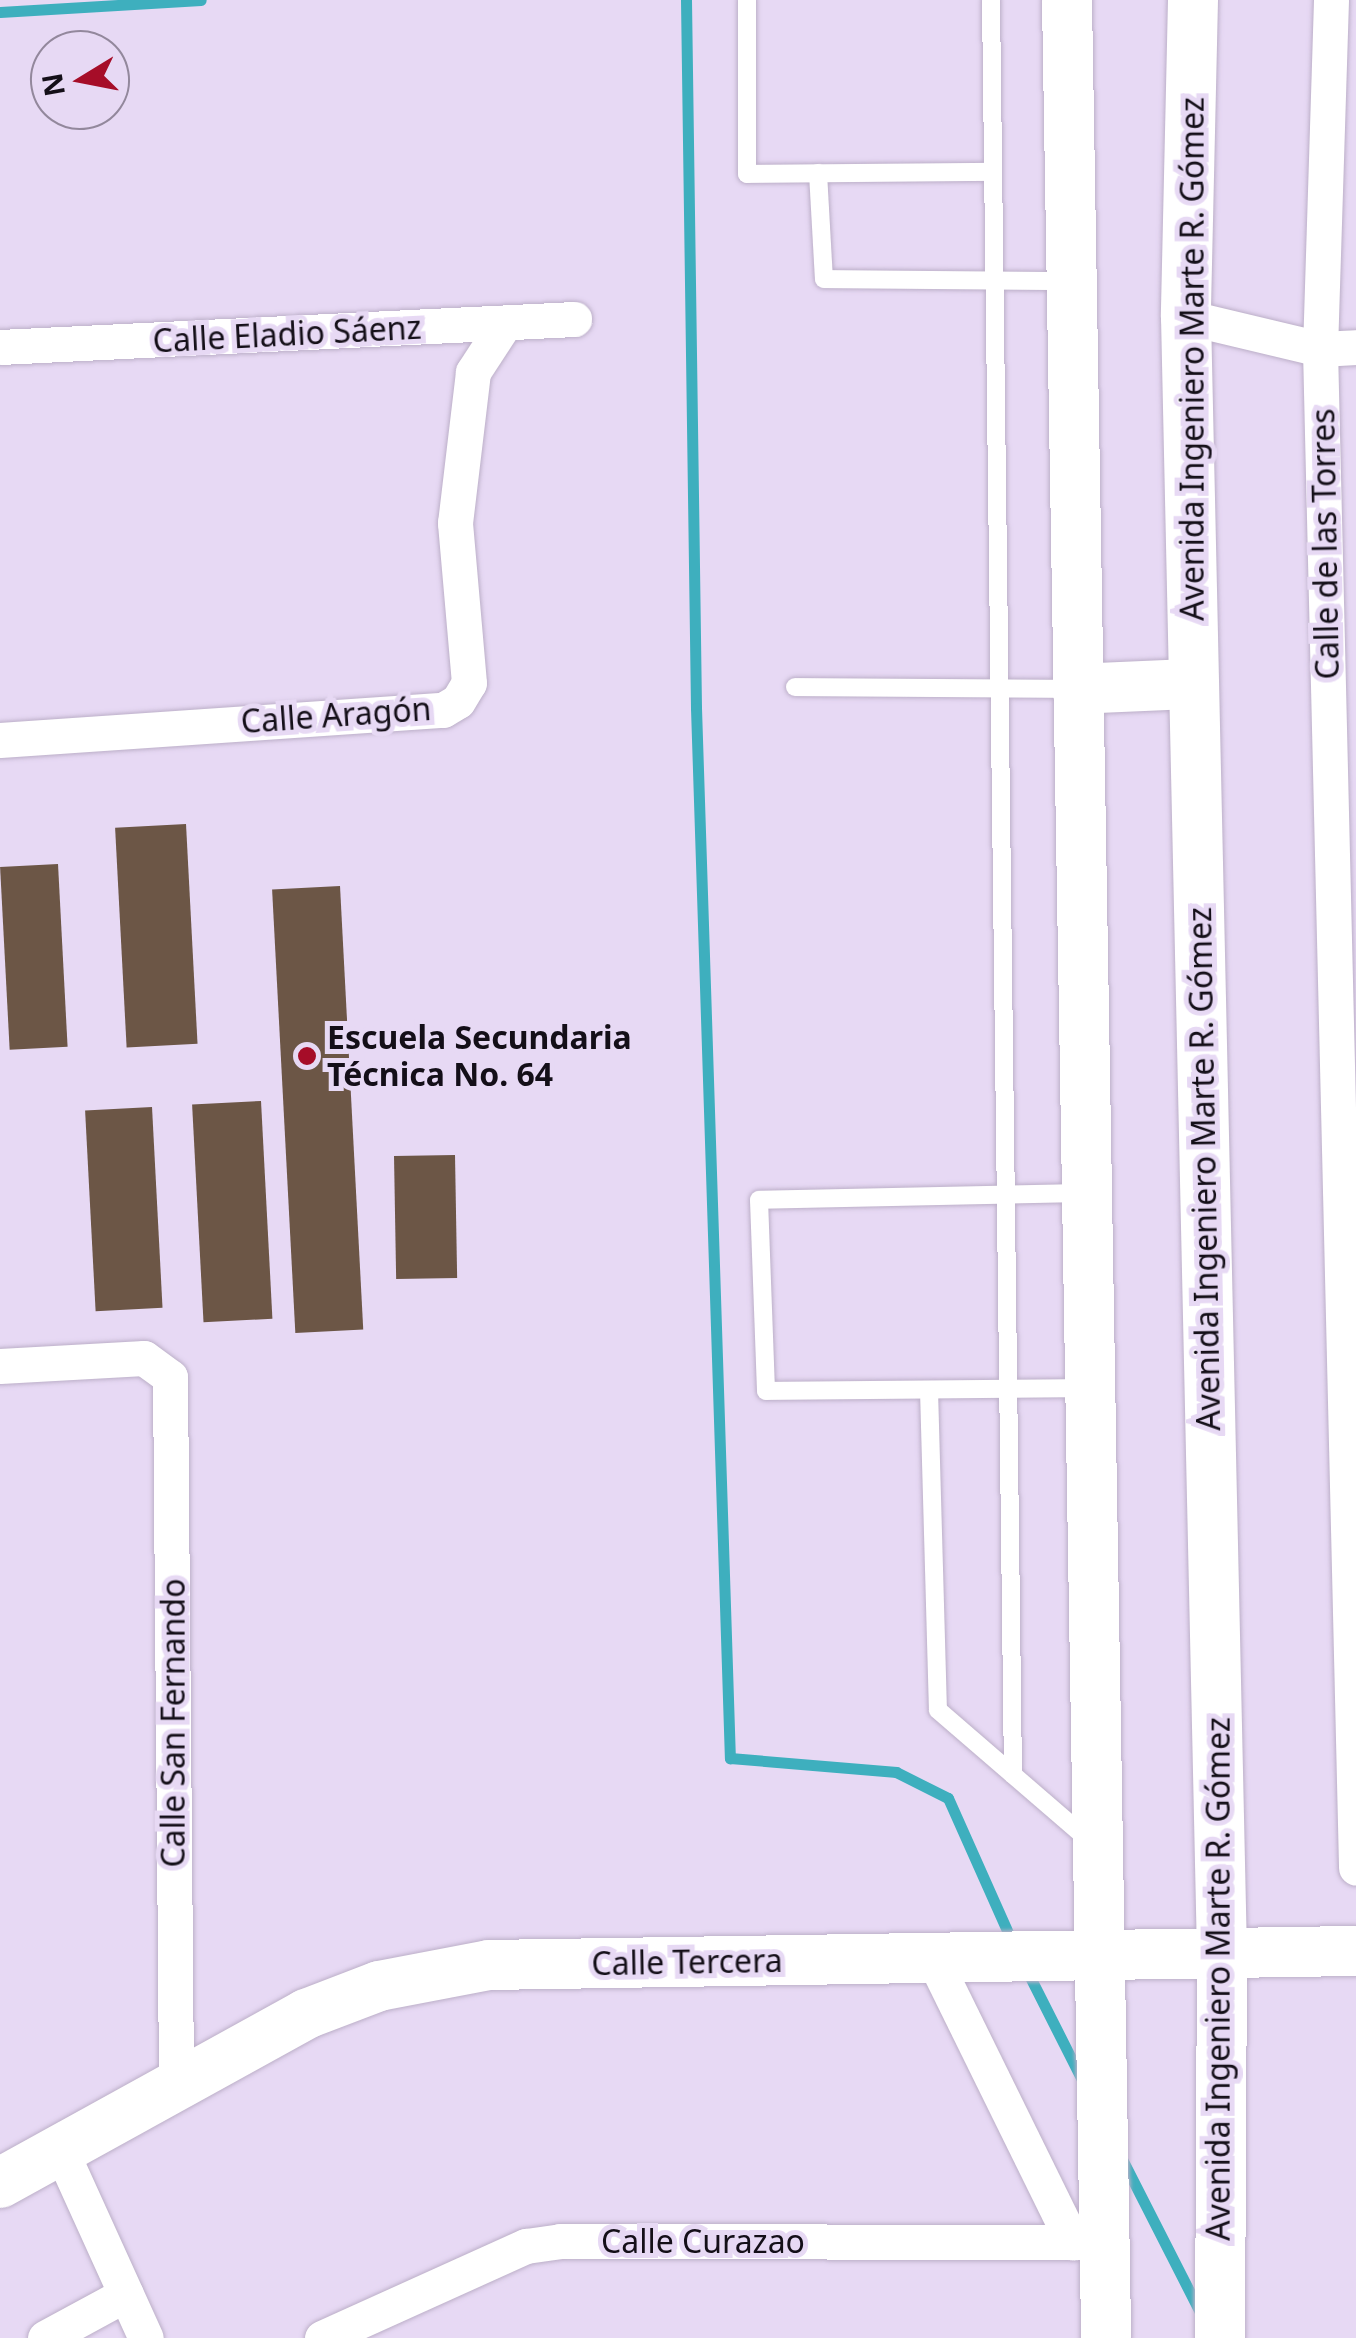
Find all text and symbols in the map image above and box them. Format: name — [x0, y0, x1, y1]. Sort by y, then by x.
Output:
north arrow — [30, 30, 130, 130]
text: N — [32, 70, 73, 99]
street label: Avenida Ingeniero Marte R. Gómez — [1173, 97, 1211, 621]
street label: Calle Eladio Sáenz — [152, 308, 422, 360]
street label: Calle de las Torres — [1303, 408, 1347, 680]
street label: Calle Aragón — [239, 689, 433, 741]
street label: Avenida Ingeniero Marte R. Gómez — [1180, 907, 1228, 1431]
place label: Escuela Secundaria Técnica No. 64 — [327, 1019, 632, 1094]
marker: Escuela Secundaria Técnica No. 64 — [296, 1045, 318, 1067]
street label: Calle San Fernando — [154, 1578, 192, 1868]
street label: Avenida Ingeniero Marte R. Gómez — [1199, 1717, 1237, 2241]
street label: Calle Tercera — [591, 1941, 783, 1983]
street label: Calle Curazao — [601, 2222, 805, 2260]

